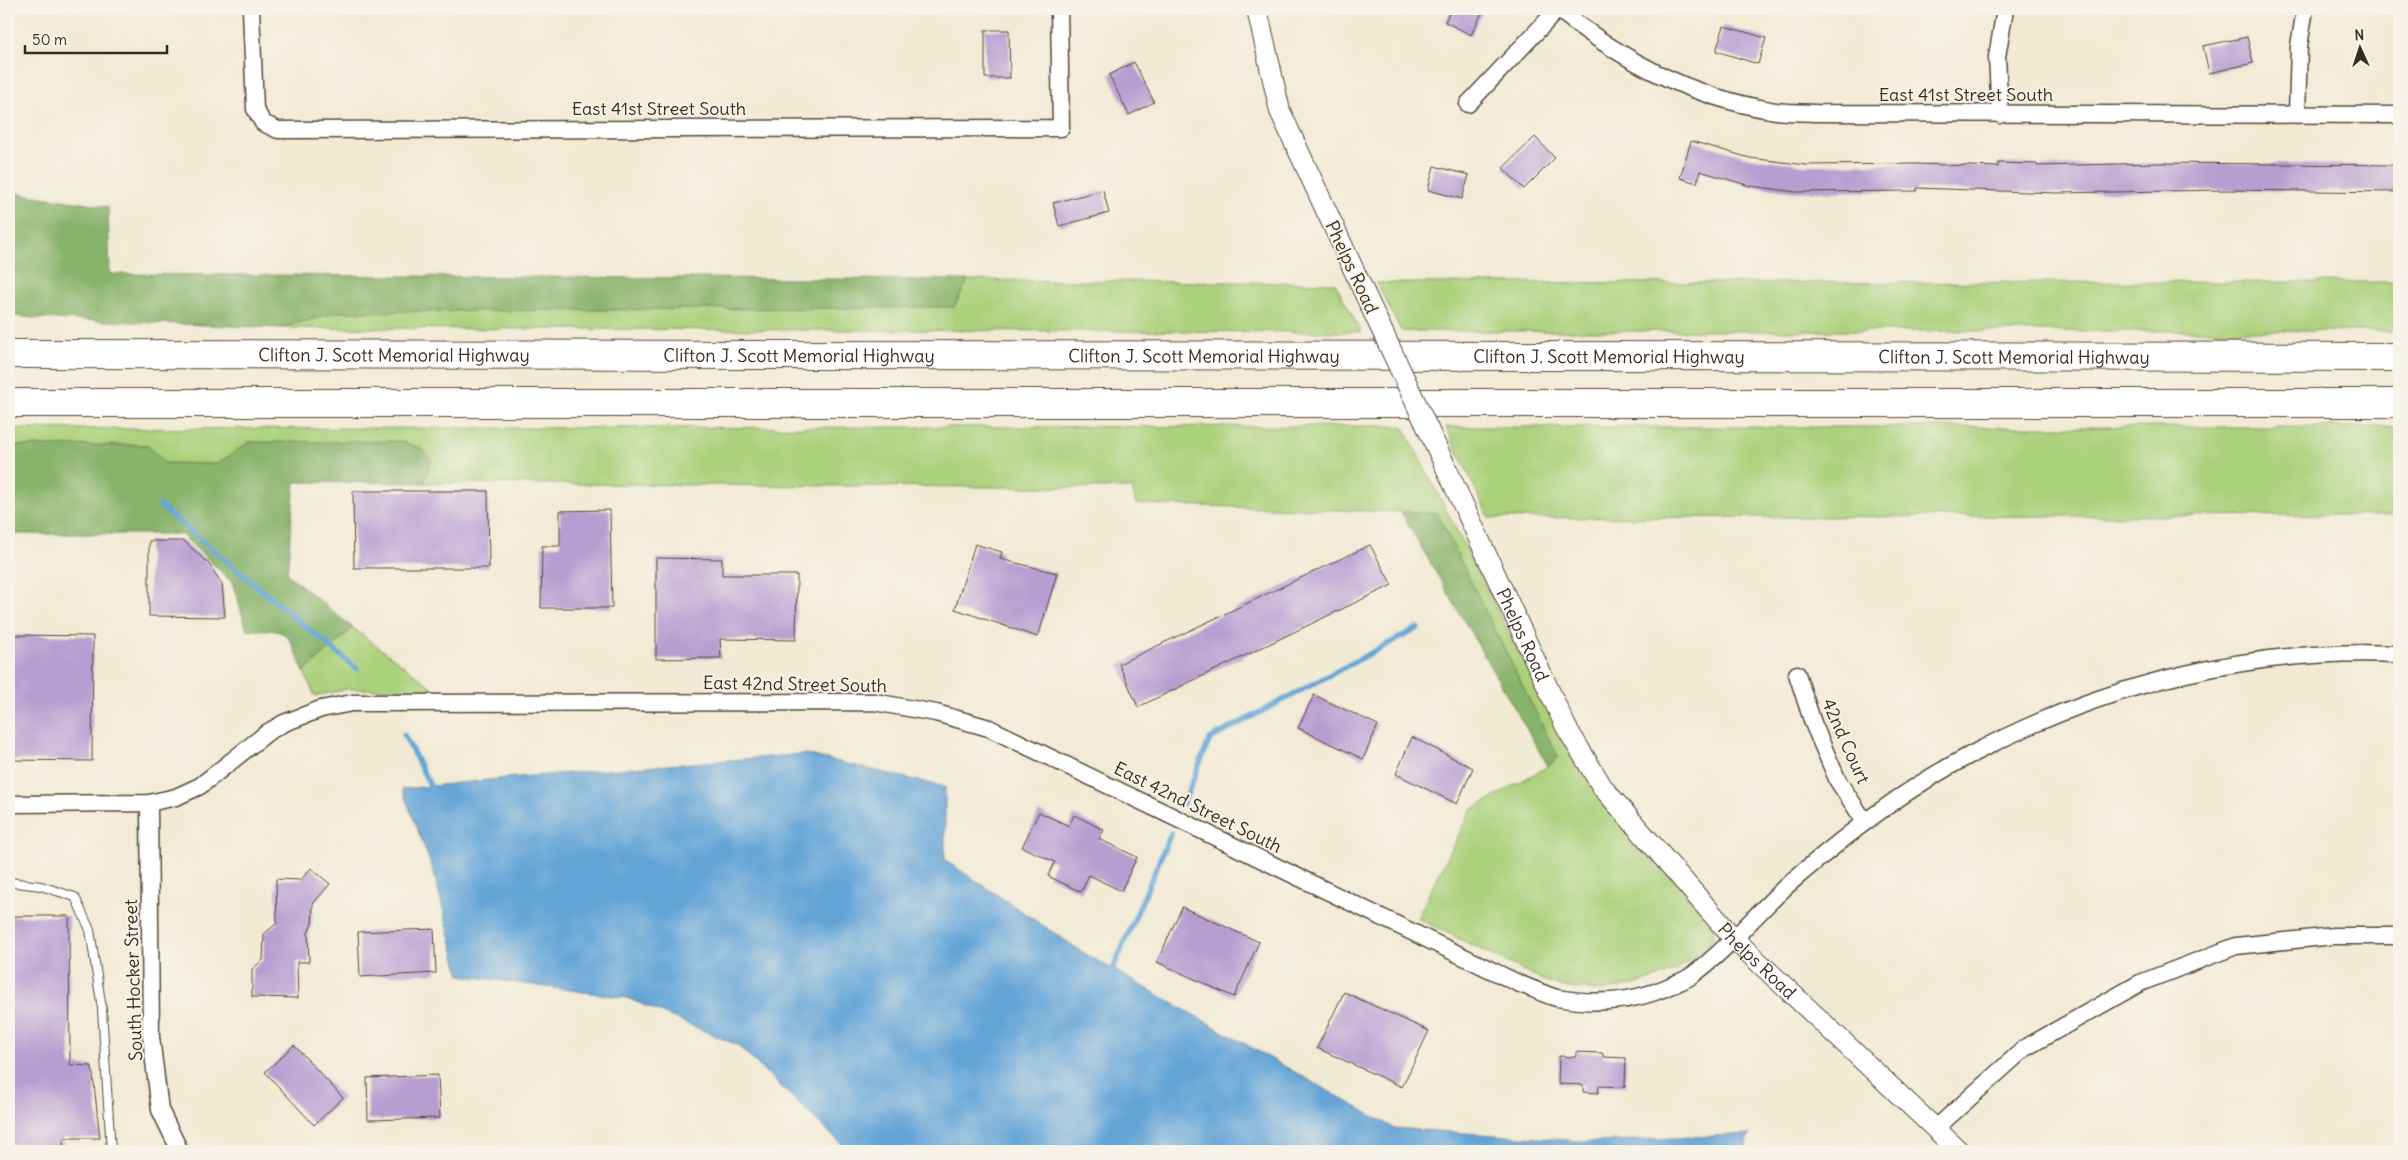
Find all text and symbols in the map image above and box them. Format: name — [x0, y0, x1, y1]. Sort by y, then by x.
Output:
scale bar — [25, 22, 168, 54]
north arrow — [2336, 22, 2386, 72]
text: N — [2354, 26, 2365, 44]
text: 50 m — [32, 30, 67, 49]
street label: East 41st Street South — [1879, 83, 2053, 106]
street label: East 41st Street South — [572, 97, 746, 120]
street label: Phelps Road — [1320, 217, 1384, 317]
street label: Clifton J. Scott Memorial Highway — [258, 343, 530, 366]
street label: Clifton J. Scott Memorial Highway — [663, 343, 935, 367]
street label: Clifton J. Scott Memorial Highway — [1068, 344, 1340, 367]
street label: Clifton J. Scott Memorial Highway — [1473, 344, 1745, 368]
street label: Clifton J. Scott Memorial Highway — [1878, 345, 2150, 368]
street label: Phelps Road — [1492, 584, 1555, 685]
street label: East 42nd Street South — [703, 671, 887, 697]
street label: 42nd Court — [1817, 695, 1875, 787]
street label: East 42nd Street South — [1110, 756, 1286, 858]
street label: South Hocker Street — [119, 899, 147, 1061]
street label: Phelps Road — [1713, 918, 1802, 1004]

